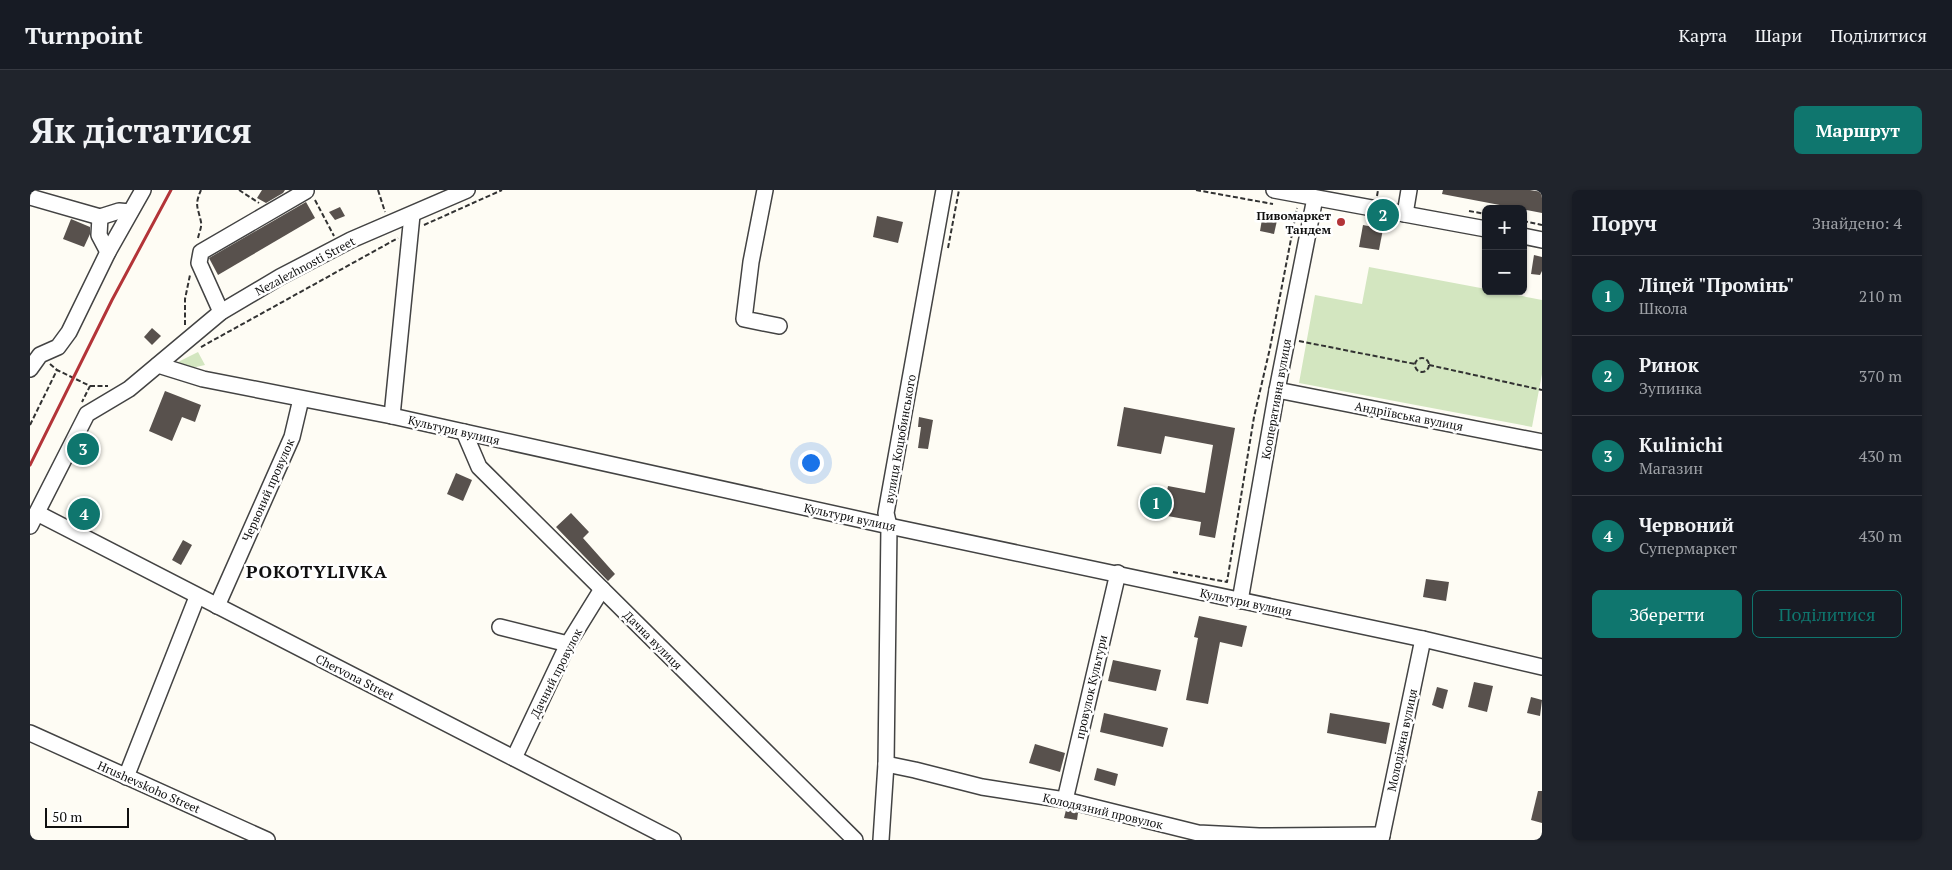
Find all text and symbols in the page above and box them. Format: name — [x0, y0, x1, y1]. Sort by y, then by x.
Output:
text: Turnpoint — [25, 19, 143, 51]
text: Карта — [1678, 23, 1727, 47]
text: Шари — [1755, 23, 1802, 47]
text: Поділитися — [1830, 23, 1927, 47]
button: Маршрут — [1794, 106, 1922, 154]
text: Як дістатися — [30, 107, 252, 153]
pin: 2 — [1367, 196, 1399, 234]
map controls — [1482, 205, 1527, 295]
button: + — [1482, 205, 1527, 250]
place label: Пивомаркет Тандем — [1256, 208, 1331, 237]
text: Поруч — [1592, 209, 1657, 237]
text: Знайдено: 4 — [1812, 212, 1902, 234]
marker: Пивомаркет Тандем — [1335, 216, 1347, 228]
street label: Nezalezhnosti Street — [252, 233, 358, 299]
button: − — [1482, 250, 1527, 295]
text: Ліцей "Промінь" — [1639, 272, 1794, 297]
text: 1 — [1603, 285, 1613, 307]
text: 210 m — [1859, 285, 1902, 307]
text: Школа — [1639, 297, 1688, 319]
street label: Кооперативна вулиця — [1258, 337, 1294, 461]
text: Ринок — [1639, 352, 1699, 377]
text: 2 — [1603, 365, 1613, 387]
text: 370 m — [1859, 365, 1902, 387]
street label: вулиця Коцюбинського — [881, 373, 919, 505]
text: Зупинка — [1639, 377, 1702, 399]
street label: Андріївська вулиця — [1353, 398, 1465, 434]
street label: Культури вулиця — [407, 412, 501, 448]
pin: 3 — [67, 430, 99, 468]
text: Kulinichi — [1639, 432, 1723, 457]
street label: Червоний провулок — [239, 436, 298, 544]
text: 3 — [1603, 445, 1613, 467]
text: 430 m — [1859, 445, 1902, 467]
your location — [798, 450, 824, 476]
text: Магазин — [1639, 457, 1703, 479]
pin: 1 — [1140, 484, 1172, 522]
pin: 4 — [68, 495, 100, 533]
street label: Культури вулиця — [803, 500, 897, 534]
text: Червоний — [1639, 512, 1734, 537]
text: 4 — [1603, 525, 1613, 547]
text: 430 m — [1859, 525, 1902, 547]
text: Супермаркет — [1639, 537, 1737, 559]
district label: POKOTYLIVKA — [246, 559, 388, 583]
street label: Культури вулиця — [1199, 585, 1293, 619]
button: Зберегти — [1592, 590, 1742, 638]
button: Поділитися — [1752, 590, 1902, 638]
street label: Дачна вулиця — [620, 607, 686, 673]
street label: Дачний провулок — [527, 625, 585, 720]
street label: провулок Культури — [1072, 633, 1110, 741]
street label: Chervona Street — [313, 651, 397, 704]
street label: Молодіжна вулиця — [1384, 687, 1420, 793]
street label: Hrushevskoho Street — [95, 758, 203, 817]
street label: Колодязний провулок — [1041, 790, 1165, 832]
scale bar — [45, 805, 129, 828]
text: 50 m — [52, 807, 82, 826]

